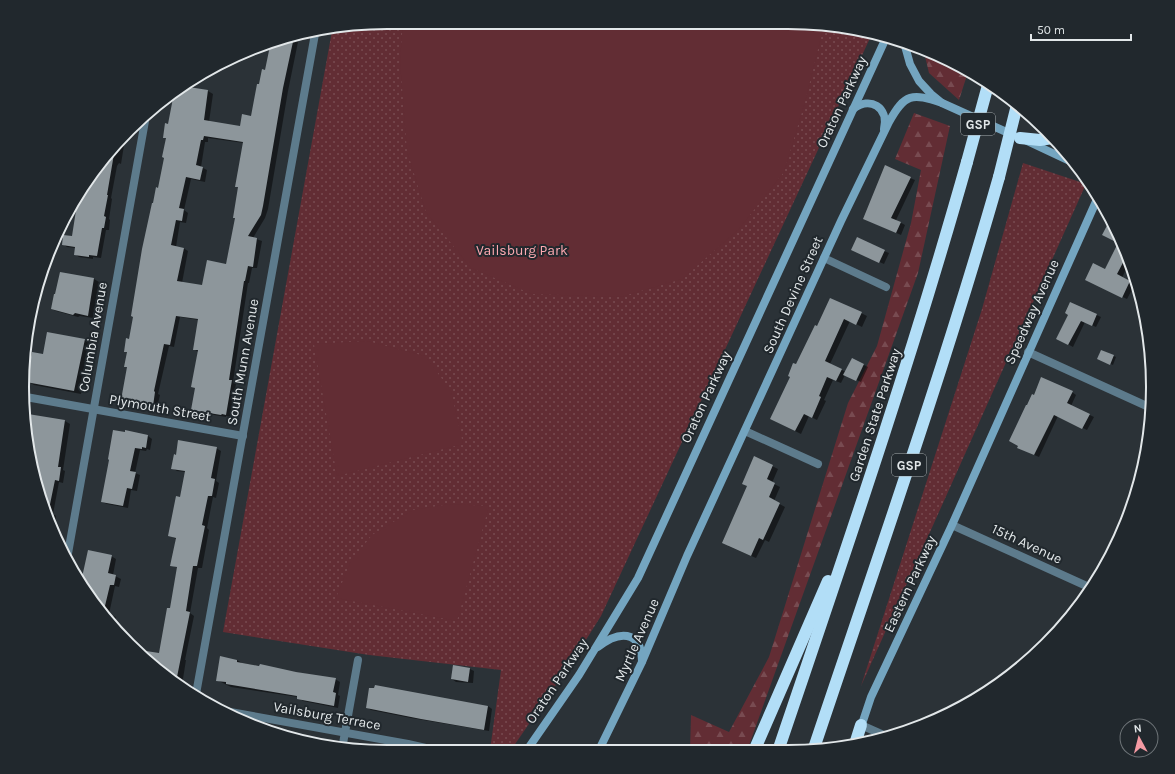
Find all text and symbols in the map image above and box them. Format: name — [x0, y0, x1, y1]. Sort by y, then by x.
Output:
scale bar — [1031, 16, 1131, 42]
text: 50 m — [1037, 23, 1065, 37]
street label: Oraton Parkway — [813, 53, 871, 151]
road number: GSP — [961, 113, 995, 135]
street label: South Devine Street — [759, 234, 827, 356]
park label: Vailsburg Park — [476, 242, 568, 259]
street label: Speedway Avenue — [1001, 257, 1063, 367]
street label: Columbia Avenue — [75, 281, 111, 393]
street label: South Munn Avenue — [223, 297, 263, 427]
street label: Garden State Parkway — [845, 346, 905, 484]
street label: Oraton Parkway — [677, 348, 735, 446]
street label: Plymouth Street — [108, 391, 212, 425]
road number: GSP — [892, 454, 926, 476]
street label: 15th Avenue — [989, 520, 1065, 568]
street label: Eastern Parkway — [880, 532, 940, 635]
street label: Myrtle Avenue — [611, 596, 663, 684]
street label: Oraton Parkway — [522, 635, 592, 727]
street label: Vailsburg Terrace — [272, 698, 382, 734]
north arrow — [1119, 718, 1159, 758]
text: N — [1133, 722, 1143, 736]

